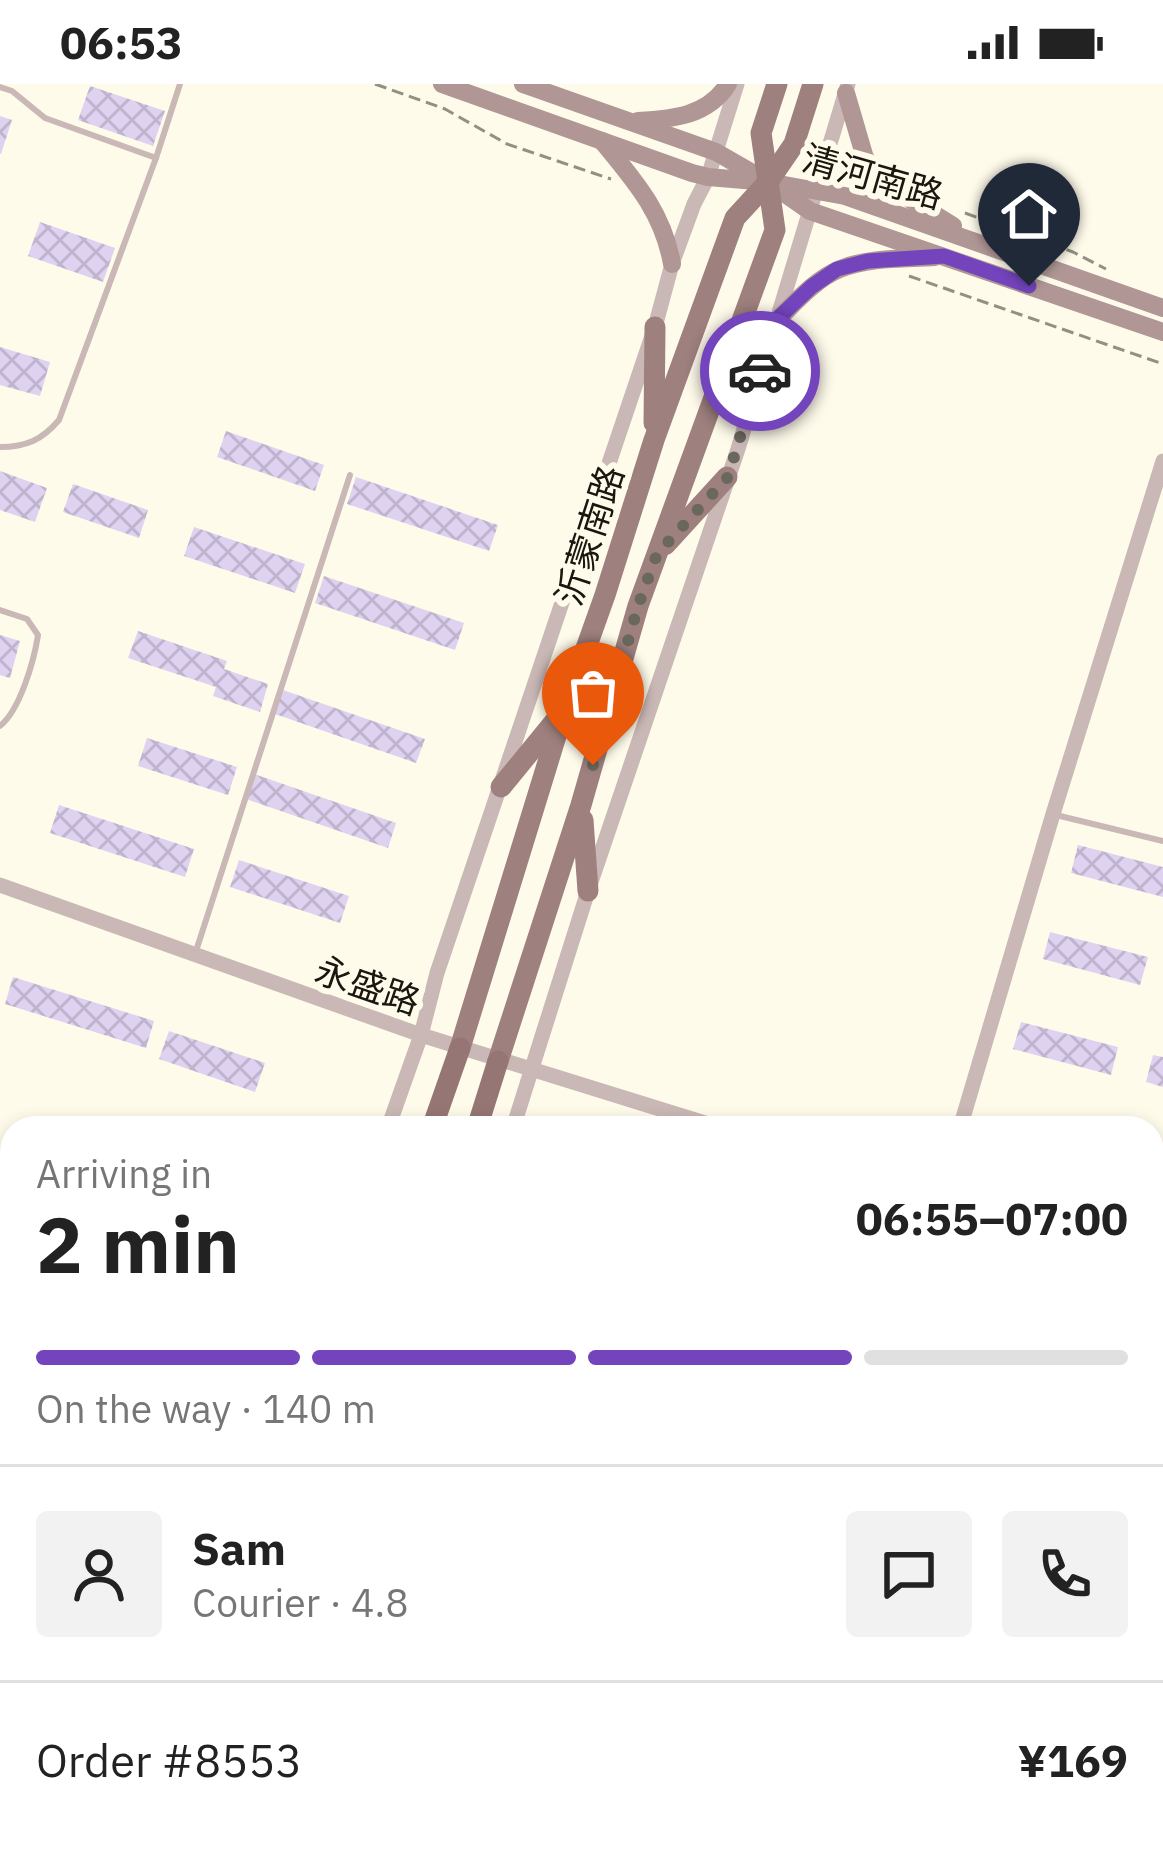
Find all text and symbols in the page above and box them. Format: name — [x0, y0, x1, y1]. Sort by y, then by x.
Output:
text: 06:53 — [60, 13, 183, 71]
street label: 清河南路 — [797, 134, 949, 218]
pin — [978, 163, 1080, 286]
icon: home — [996, 181, 1062, 247]
courier — [700, 311, 820, 431]
icon: car — [727, 338, 793, 404]
street label: 沂蒙南路 — [544, 459, 634, 611]
pin — [542, 642, 644, 765]
icon: bag — [560, 660, 626, 726]
street label: 永盛路 — [309, 945, 427, 1025]
text: Arriving in — [36, 1148, 212, 1199]
text: 06:55–07:00 — [856, 1189, 1128, 1247]
text: 2 min — [36, 1193, 240, 1294]
text: On the way · 140 m — [36, 1383, 376, 1434]
button: person — [36, 1511, 162, 1637]
button: chat — [846, 1511, 972, 1637]
button: phone — [1002, 1511, 1128, 1637]
text: Sam — [192, 1519, 286, 1577]
text: Courier · 4.8 — [192, 1577, 409, 1628]
text: Order #8553 — [36, 1731, 302, 1789]
text: ¥169 — [1018, 1731, 1128, 1789]

